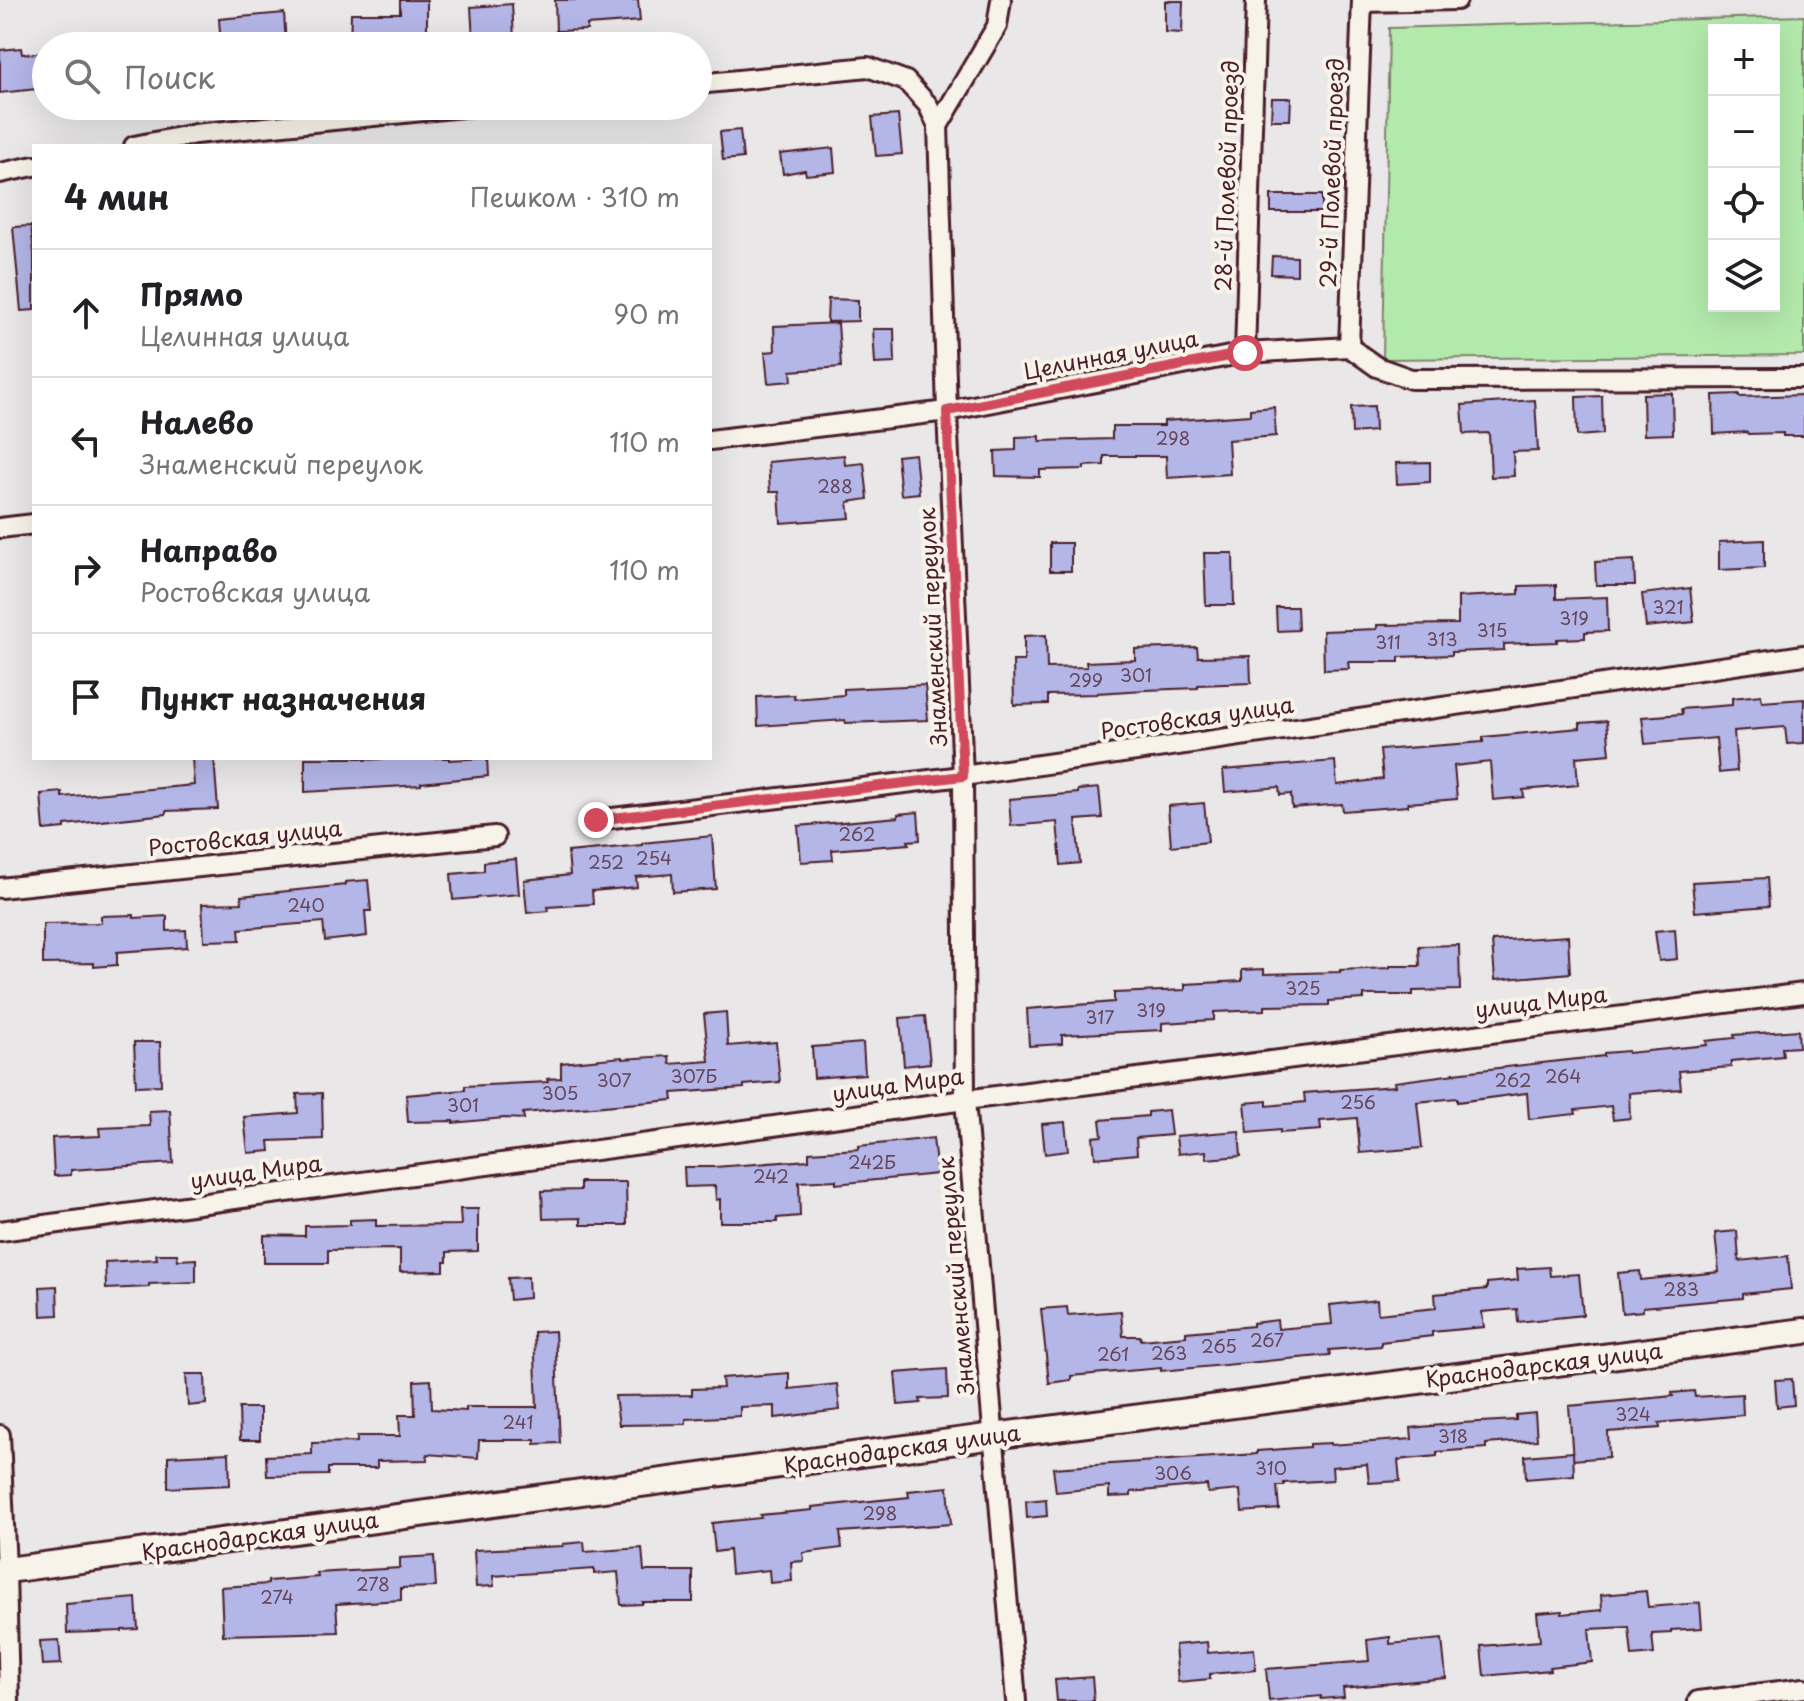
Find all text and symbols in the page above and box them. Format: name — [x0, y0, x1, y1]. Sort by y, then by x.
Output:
map controls — [1708, 24, 1780, 312]
button: + — [1708, 24, 1780, 96]
search box — [32, 32, 712, 120]
icon: search — [60, 54, 104, 98]
text: Поиск — [124, 54, 215, 99]
street label: 29-й Полевой проезд — [1310, 57, 1351, 289]
street label: 28-й Полевой проезд — [1205, 60, 1246, 292]
button: − — [1708, 96, 1780, 168]
button: locate — [1708, 168, 1780, 240]
text: 4 мин — [64, 170, 169, 222]
text: Пешком · 310 m — [470, 177, 680, 216]
button: layers — [1708, 240, 1780, 312]
text: Прямо — [140, 271, 243, 316]
icon: ahead — [64, 291, 108, 335]
text: 90 m — [613, 294, 680, 333]
text: Целинная улица — [140, 316, 349, 355]
street label: Целинная улица — [1021, 320, 1201, 387]
route start — [1227, 335, 1263, 371]
text: Налево — [140, 399, 254, 444]
icon: left — [64, 419, 108, 463]
text: 110 m — [609, 422, 680, 461]
house number: 298 — [1156, 424, 1190, 451]
text: Знаменский переулок — [140, 444, 423, 483]
house number: 288 — [817, 472, 853, 499]
street label: Знаменский переулок — [909, 506, 954, 748]
text: Направо — [140, 527, 278, 572]
icon: right — [64, 547, 108, 591]
text: 110 m — [609, 550, 680, 589]
text: Ростовская улица — [140, 572, 370, 611]
house number: 321 — [1652, 593, 1684, 620]
house number: 319 — [1559, 604, 1589, 631]
house number: 315 — [1477, 616, 1507, 643]
house number: 313 — [1426, 625, 1458, 652]
house number: 311 — [1375, 628, 1401, 655]
house number: 301 — [1120, 661, 1152, 688]
house number: 299 — [1069, 666, 1103, 693]
icon: arrive — [64, 675, 108, 719]
text: Пункт назначения — [140, 675, 426, 720]
street label: Ростовская улица — [1098, 687, 1296, 746]
route end — [578, 802, 614, 838]
street label: Ростовская улица — [146, 810, 343, 863]
house number: 262 — [839, 820, 875, 847]
house number: 254 — [636, 844, 672, 871]
house number: 252 — [588, 848, 624, 875]
house number: 240 — [287, 891, 325, 918]
house number: 325 — [1285, 974, 1321, 1001]
street label: улица Мира — [1473, 976, 1609, 1025]
house number: 319 — [1136, 996, 1166, 1023]
house number: 317 — [1085, 1003, 1115, 1030]
street label: улица Мира — [830, 1058, 966, 1109]
house number: 307Б — [671, 1062, 717, 1089]
house number: 264 — [1545, 1062, 1581, 1089]
house number: 307 — [597, 1066, 631, 1093]
house number: 262 — [1495, 1066, 1531, 1093]
house number: 305 — [542, 1079, 578, 1106]
house number: 256 — [1340, 1088, 1376, 1115]
house number: 301 — [447, 1091, 479, 1118]
street label: улица Мира — [188, 1145, 324, 1196]
house number: 242Б — [848, 1148, 896, 1175]
street label: Знаменский переулок — [928, 1155, 981, 1398]
house number: 242 — [753, 1162, 789, 1189]
house number: 283 — [1663, 1275, 1699, 1302]
house number: 267 — [1250, 1326, 1284, 1353]
house number: 265 — [1201, 1332, 1237, 1359]
street label: Краснодарская улица — [1424, 1333, 1664, 1394]
house number: 263 — [1151, 1339, 1187, 1366]
house number: 261 — [1097, 1340, 1129, 1367]
house number: 324 — [1615, 1400, 1651, 1427]
house number: 241 — [502, 1408, 534, 1435]
street label: Краснодарская улица — [781, 1415, 1022, 1480]
house number: 318 — [1438, 1422, 1468, 1449]
house number: 310 — [1255, 1454, 1287, 1481]
house number: 306 — [1154, 1459, 1192, 1486]
house number: 298 — [863, 1499, 897, 1526]
street label: Краснодарская улица — [139, 1502, 380, 1567]
house number: 278 — [356, 1570, 390, 1597]
house number: 274 — [260, 1583, 294, 1610]

